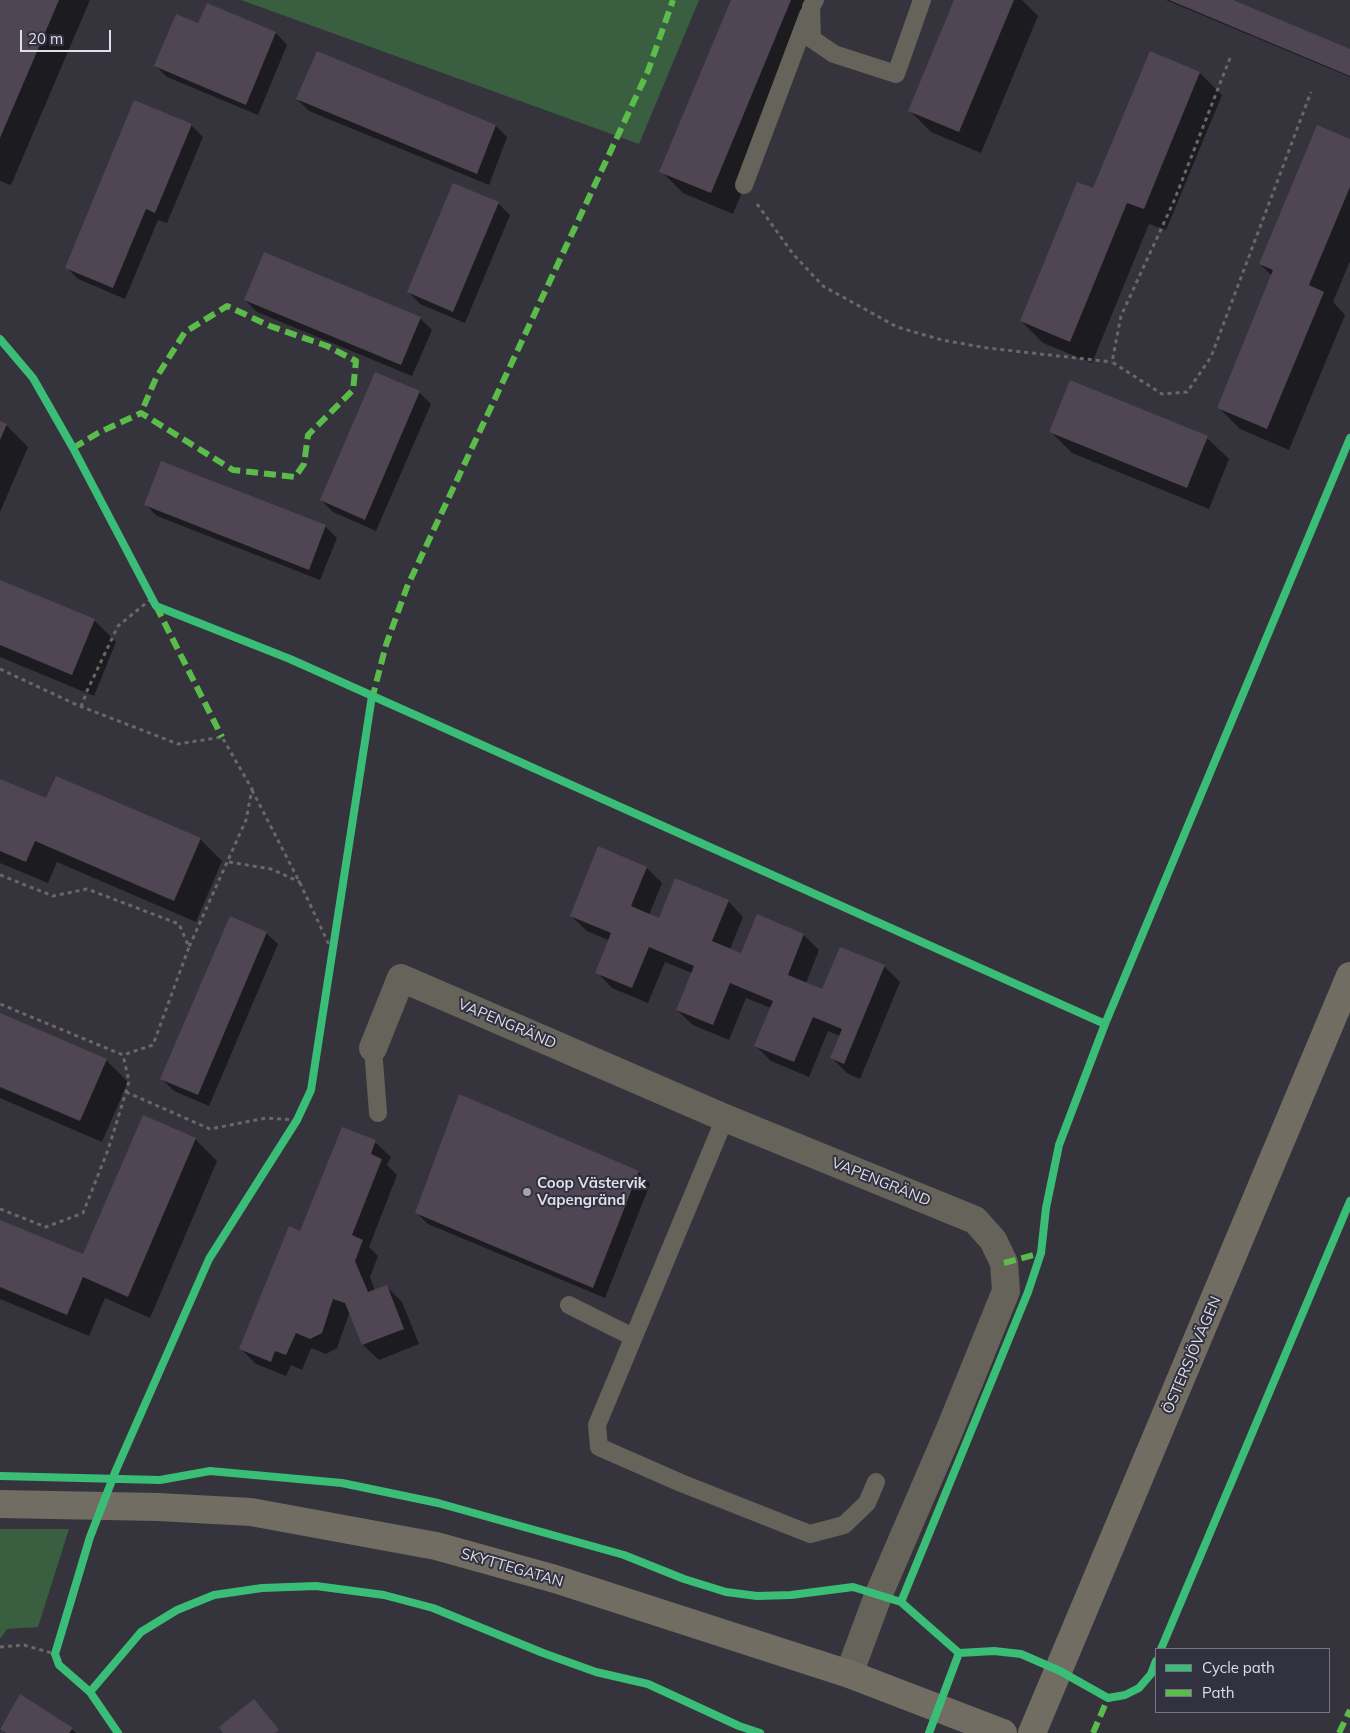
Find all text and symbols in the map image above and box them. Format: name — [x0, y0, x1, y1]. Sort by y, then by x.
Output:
scale bar — [22, 20, 114, 52]
text: 20 m — [28, 29, 63, 48]
street label: VAPENGRÄND — [455, 995, 559, 1053]
street label: VAPENGRÄND — [829, 1154, 933, 1210]
place label: Coop Västervik Vapengränd — [537, 1174, 646, 1209]
marker: Coop Västervik Vapengränd — [521, 1186, 533, 1198]
street label: ÖSTERSJÖVÄGEN — [1159, 1294, 1225, 1416]
street label: SKYTTEGATAN — [459, 1545, 565, 1591]
legend — [1155, 1648, 1330, 1713]
text: Cycle path — [1202, 1658, 1275, 1677]
text: Path — [1202, 1683, 1234, 1702]

